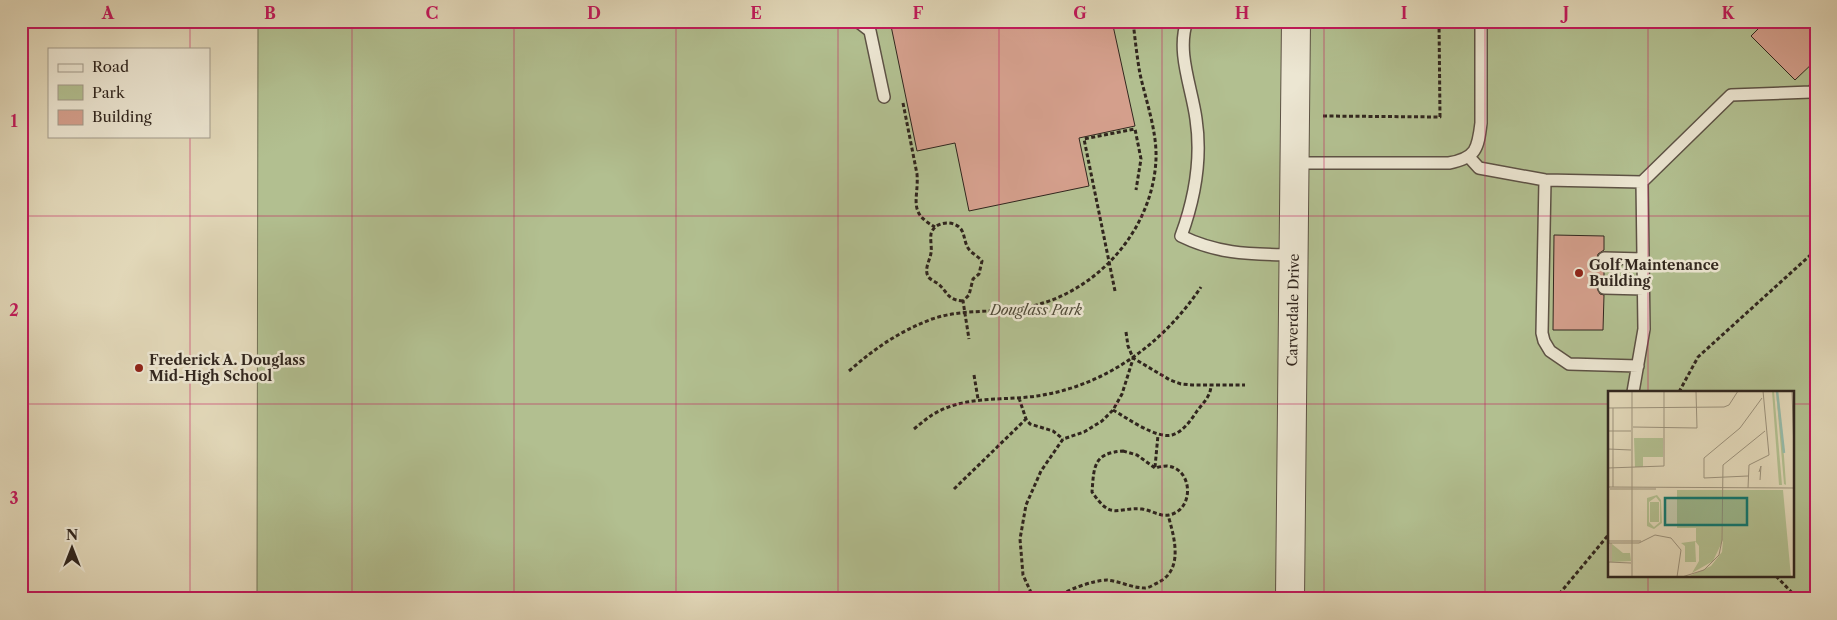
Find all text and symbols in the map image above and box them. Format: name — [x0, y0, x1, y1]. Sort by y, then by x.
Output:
text: A — [101, 3, 115, 23]
text: B — [264, 3, 276, 23]
text: C — [426, 3, 438, 23]
text: D — [587, 3, 601, 23]
text: E — [750, 3, 762, 23]
text: F — [913, 3, 924, 23]
text: G — [1073, 3, 1087, 23]
text: H — [1235, 3, 1249, 23]
text: I — [1401, 3, 1408, 23]
text: J — [1560, 3, 1569, 23]
text: K — [1722, 3, 1736, 23]
legend — [48, 48, 210, 138]
text: Road — [92, 57, 129, 76]
text: Park — [92, 83, 126, 102]
text: Building — [92, 107, 152, 126]
text: 1 — [10, 111, 18, 131]
street label: Carverdale Drive — [1283, 253, 1303, 367]
place label: Golf Maintenance Building — [1589, 256, 1719, 290]
marker: Golf Maintenance Building — [1573, 267, 1585, 279]
text: 2 — [9, 300, 19, 320]
park label: Douglass Park — [989, 301, 1083, 319]
place label: Frederick A. Douglass Mid-High School — [149, 351, 305, 385]
marker: Frederick A. Douglass Mid-High School — [133, 362, 145, 374]
inset map — [1608, 391, 1794, 578]
text: 3 — [9, 488, 19, 508]
north arrow — [48, 522, 98, 572]
text: N — [66, 526, 78, 544]

